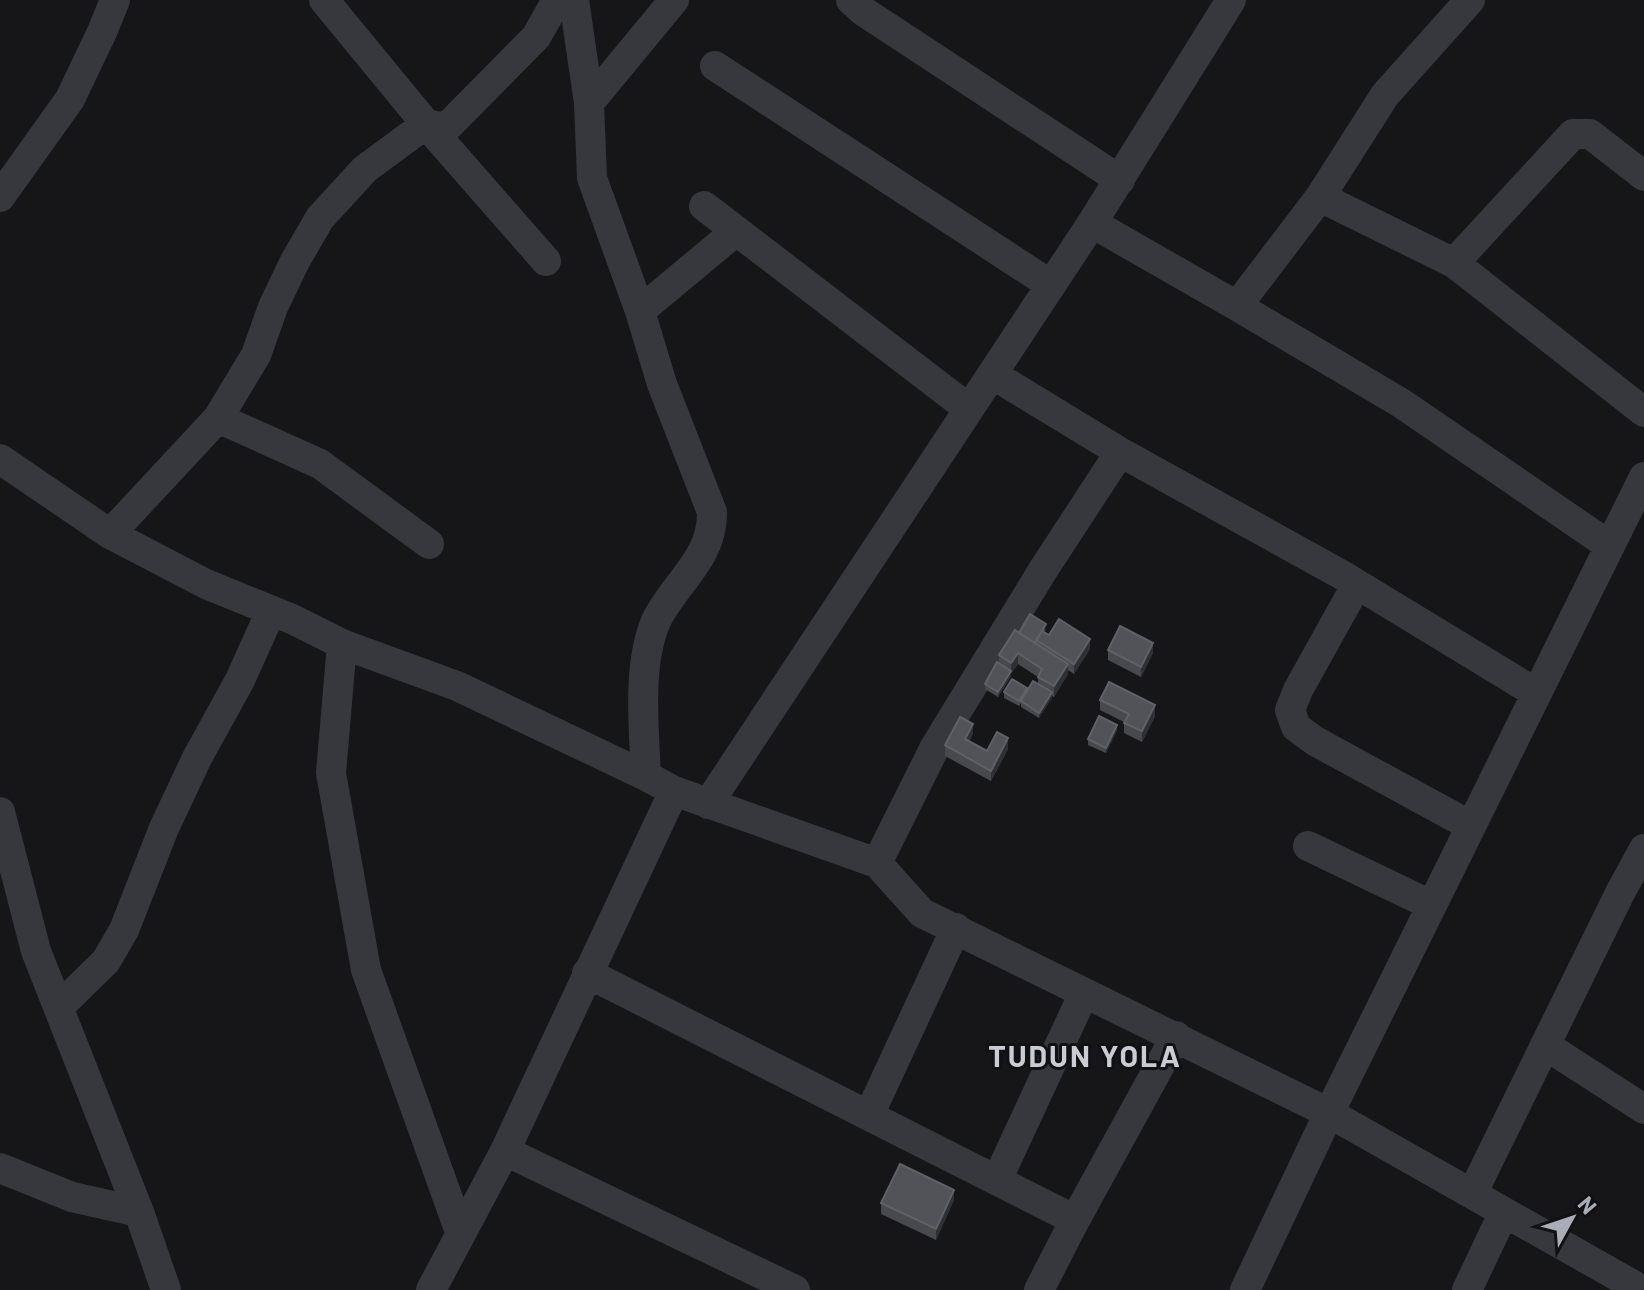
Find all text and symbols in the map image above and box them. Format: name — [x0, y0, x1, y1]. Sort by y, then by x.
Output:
district label: TUDUN YOLA — [988, 1037, 1182, 1073]
north arrow — [1532, 1178, 1612, 1258]
text: N — [1573, 1191, 1603, 1218]

